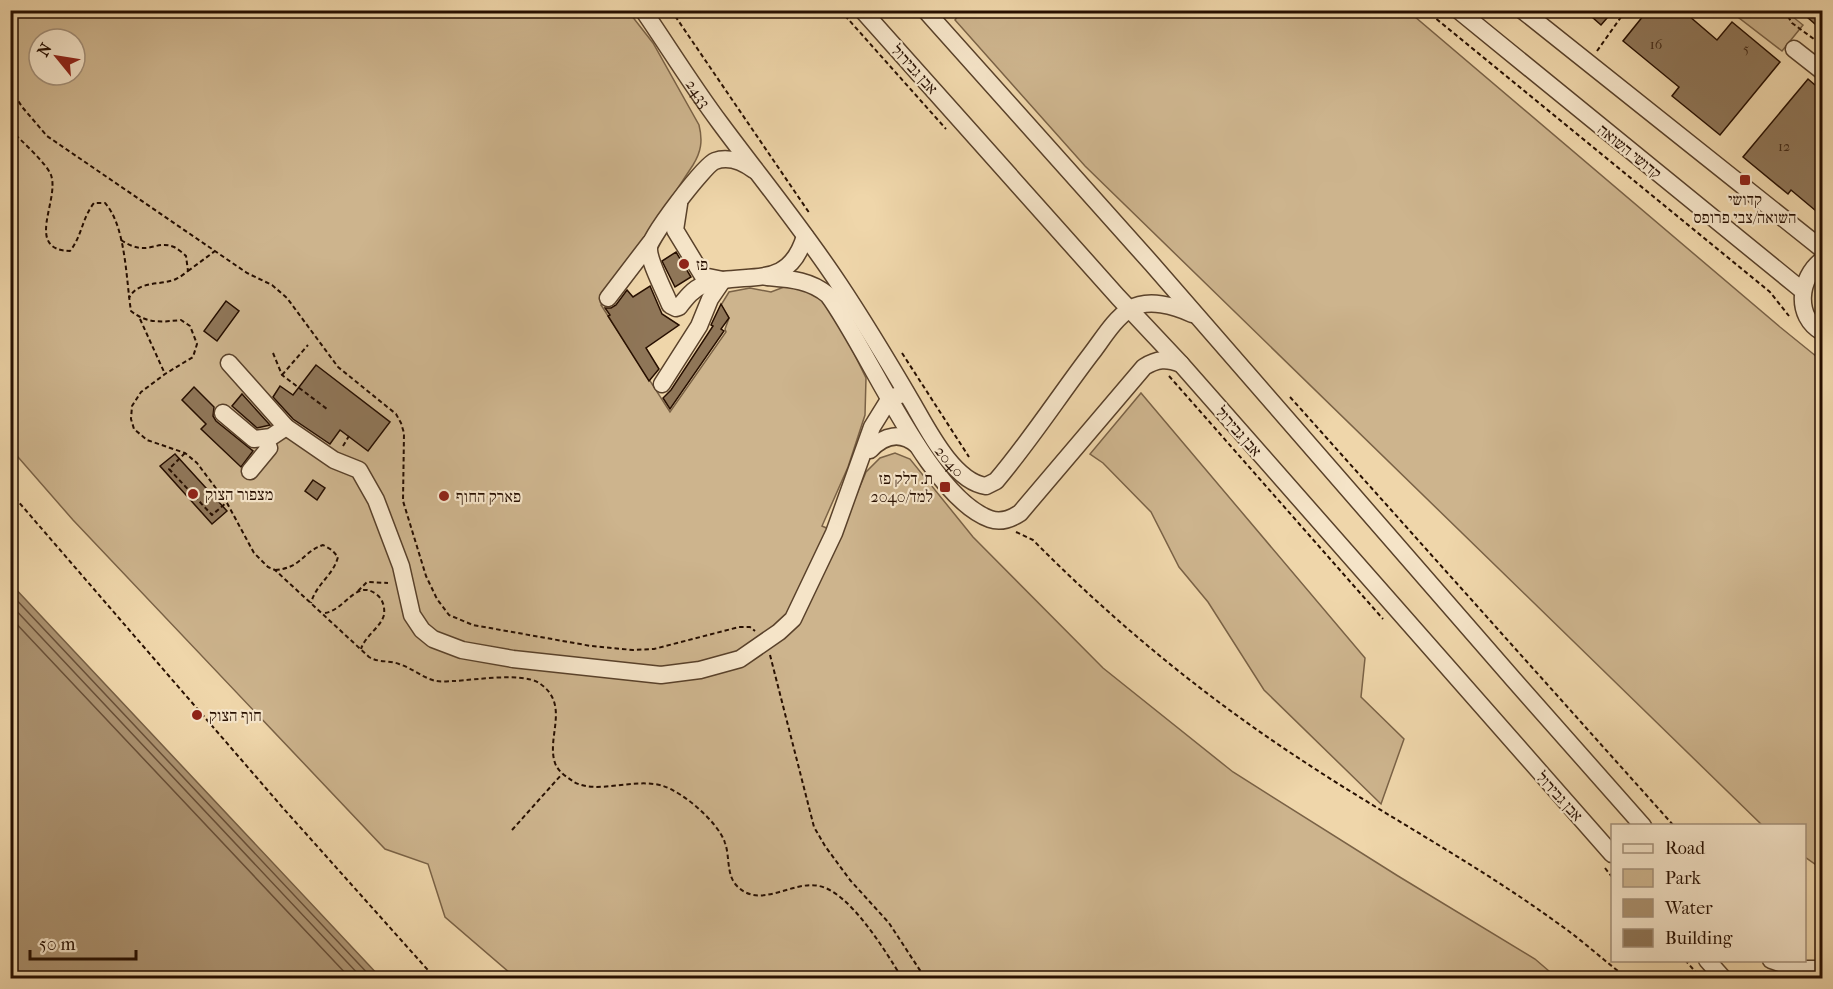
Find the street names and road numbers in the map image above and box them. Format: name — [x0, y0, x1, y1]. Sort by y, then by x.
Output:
street label: אבן גבירול — [887, 41, 942, 98]
street label: 2433 — [682, 75, 715, 112]
street label: קדושי השואה — [1594, 120, 1666, 183]
street label: אבן גבירול — [1212, 402, 1266, 460]
street label: 2040 — [931, 442, 968, 481]
street label: אבן גבירול — [1532, 768, 1587, 825]

